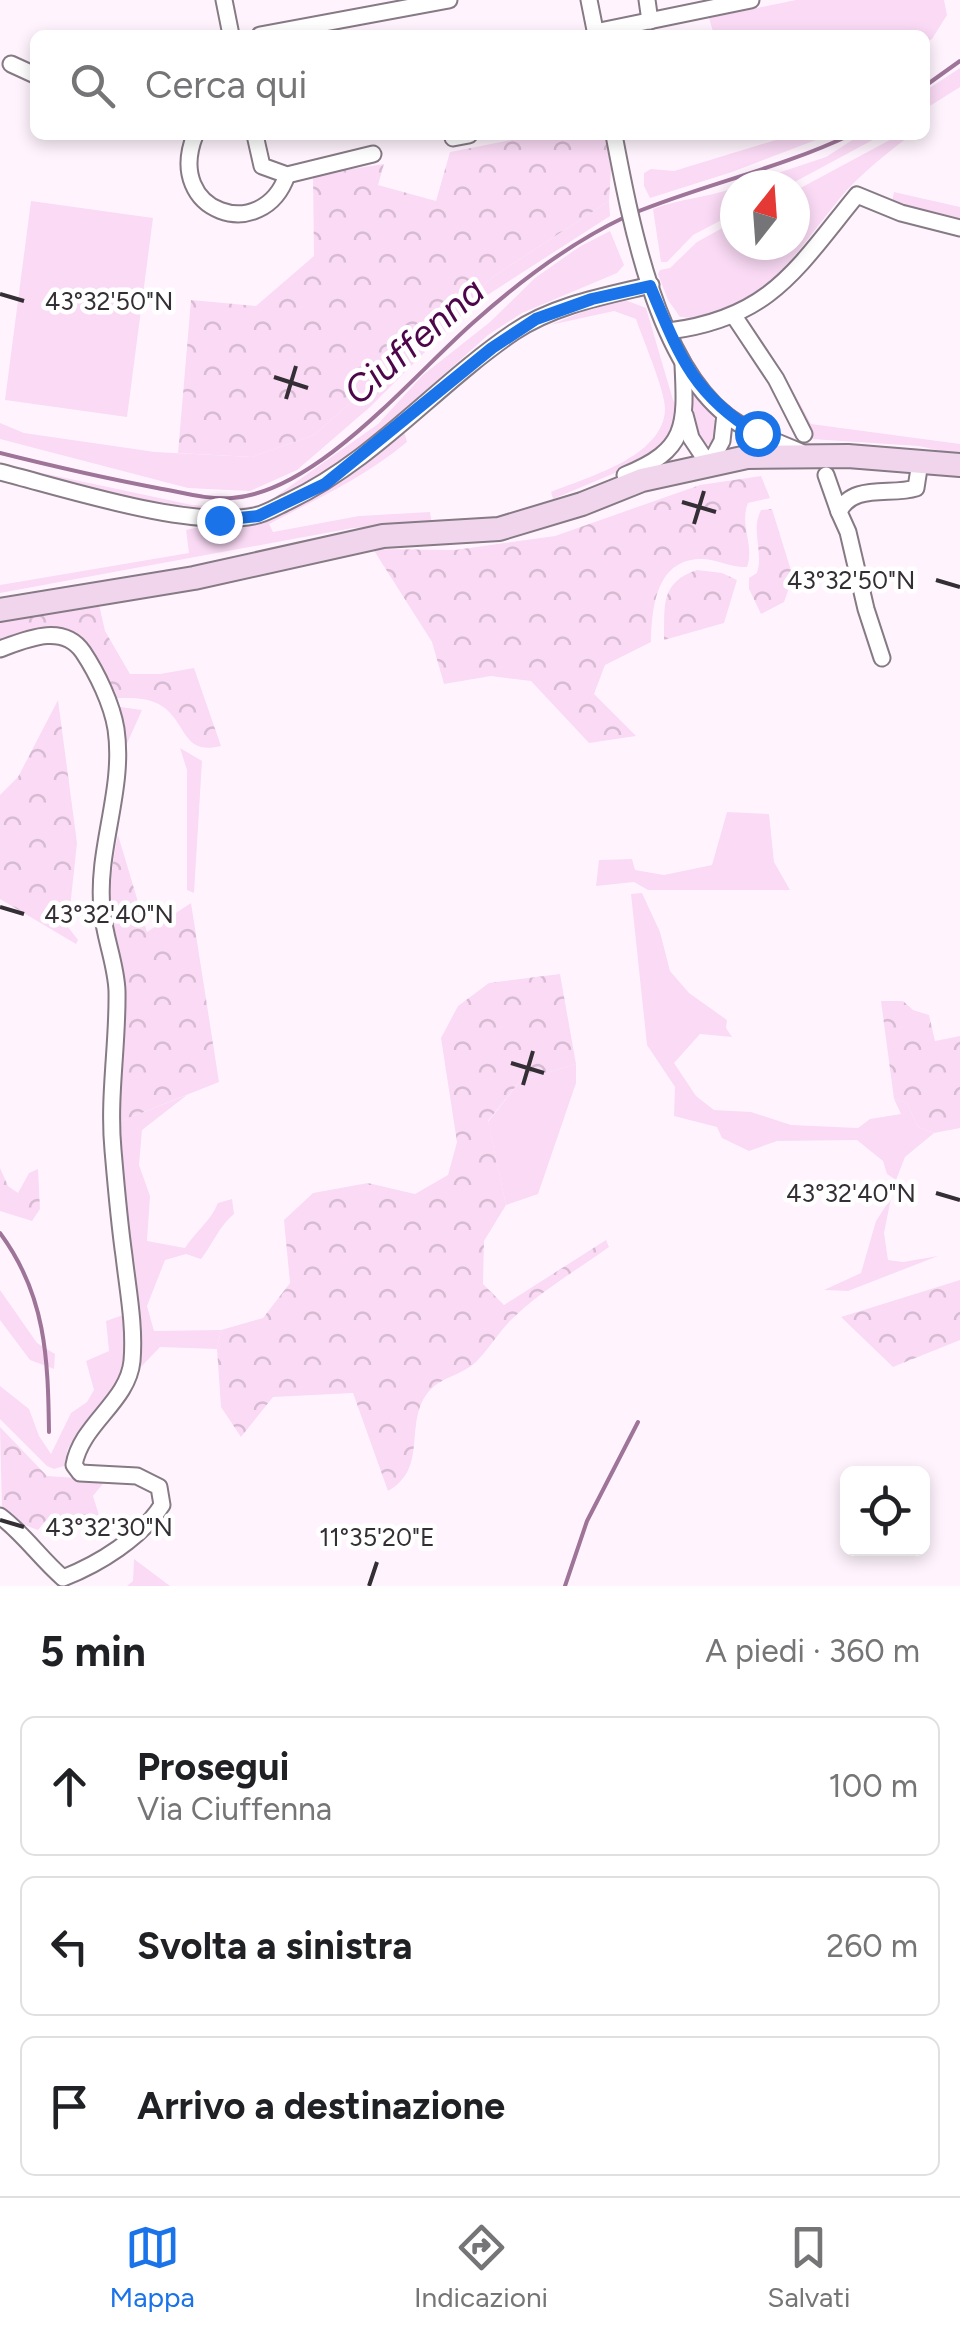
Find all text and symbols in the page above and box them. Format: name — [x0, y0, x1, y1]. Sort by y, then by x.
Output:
search box — [30, 30, 930, 140]
icon: search — [65, 58, 120, 113]
text: Cerca qui — [145, 62, 307, 108]
north arrow — [720, 170, 810, 260]
water label: Ciuffenna — [334, 268, 494, 414]
text: 43°32'50"N — [45, 286, 173, 316]
route start — [735, 411, 781, 457]
route end — [197, 498, 243, 544]
text: 43°32'50"N — [787, 565, 915, 595]
text: 43°32'40"N — [44, 899, 174, 929]
text: 43°32'40"N — [786, 1178, 916, 1208]
map controls — [840, 1466, 930, 1556]
button: locate — [840, 1466, 930, 1556]
text: 43°32'30"N — [45, 1512, 173, 1542]
text: 11°35'20"E — [319, 1522, 435, 1552]
text: 5 min — [40, 1626, 146, 1677]
text: A piedi · 360 m — [705, 1632, 920, 1670]
text: Prosegui — [137, 1744, 289, 1790]
icon: ahead — [42, 1759, 97, 1814]
text: 100 m — [829, 1767, 918, 1805]
text: Via Ciuffenna — [137, 1790, 332, 1828]
icon: left — [42, 1919, 97, 1974]
text: Svolta a sinistra — [137, 1923, 412, 1969]
text: 260 m — [826, 1927, 918, 1965]
icon: arrive — [42, 2079, 97, 2134]
text: Arrivo a destinazione — [137, 2083, 505, 2129]
tab: Mappa — [110, 2220, 195, 2314]
tab: Indicazioni — [414, 2220, 548, 2314]
tab: Salvati — [767, 2220, 850, 2314]

